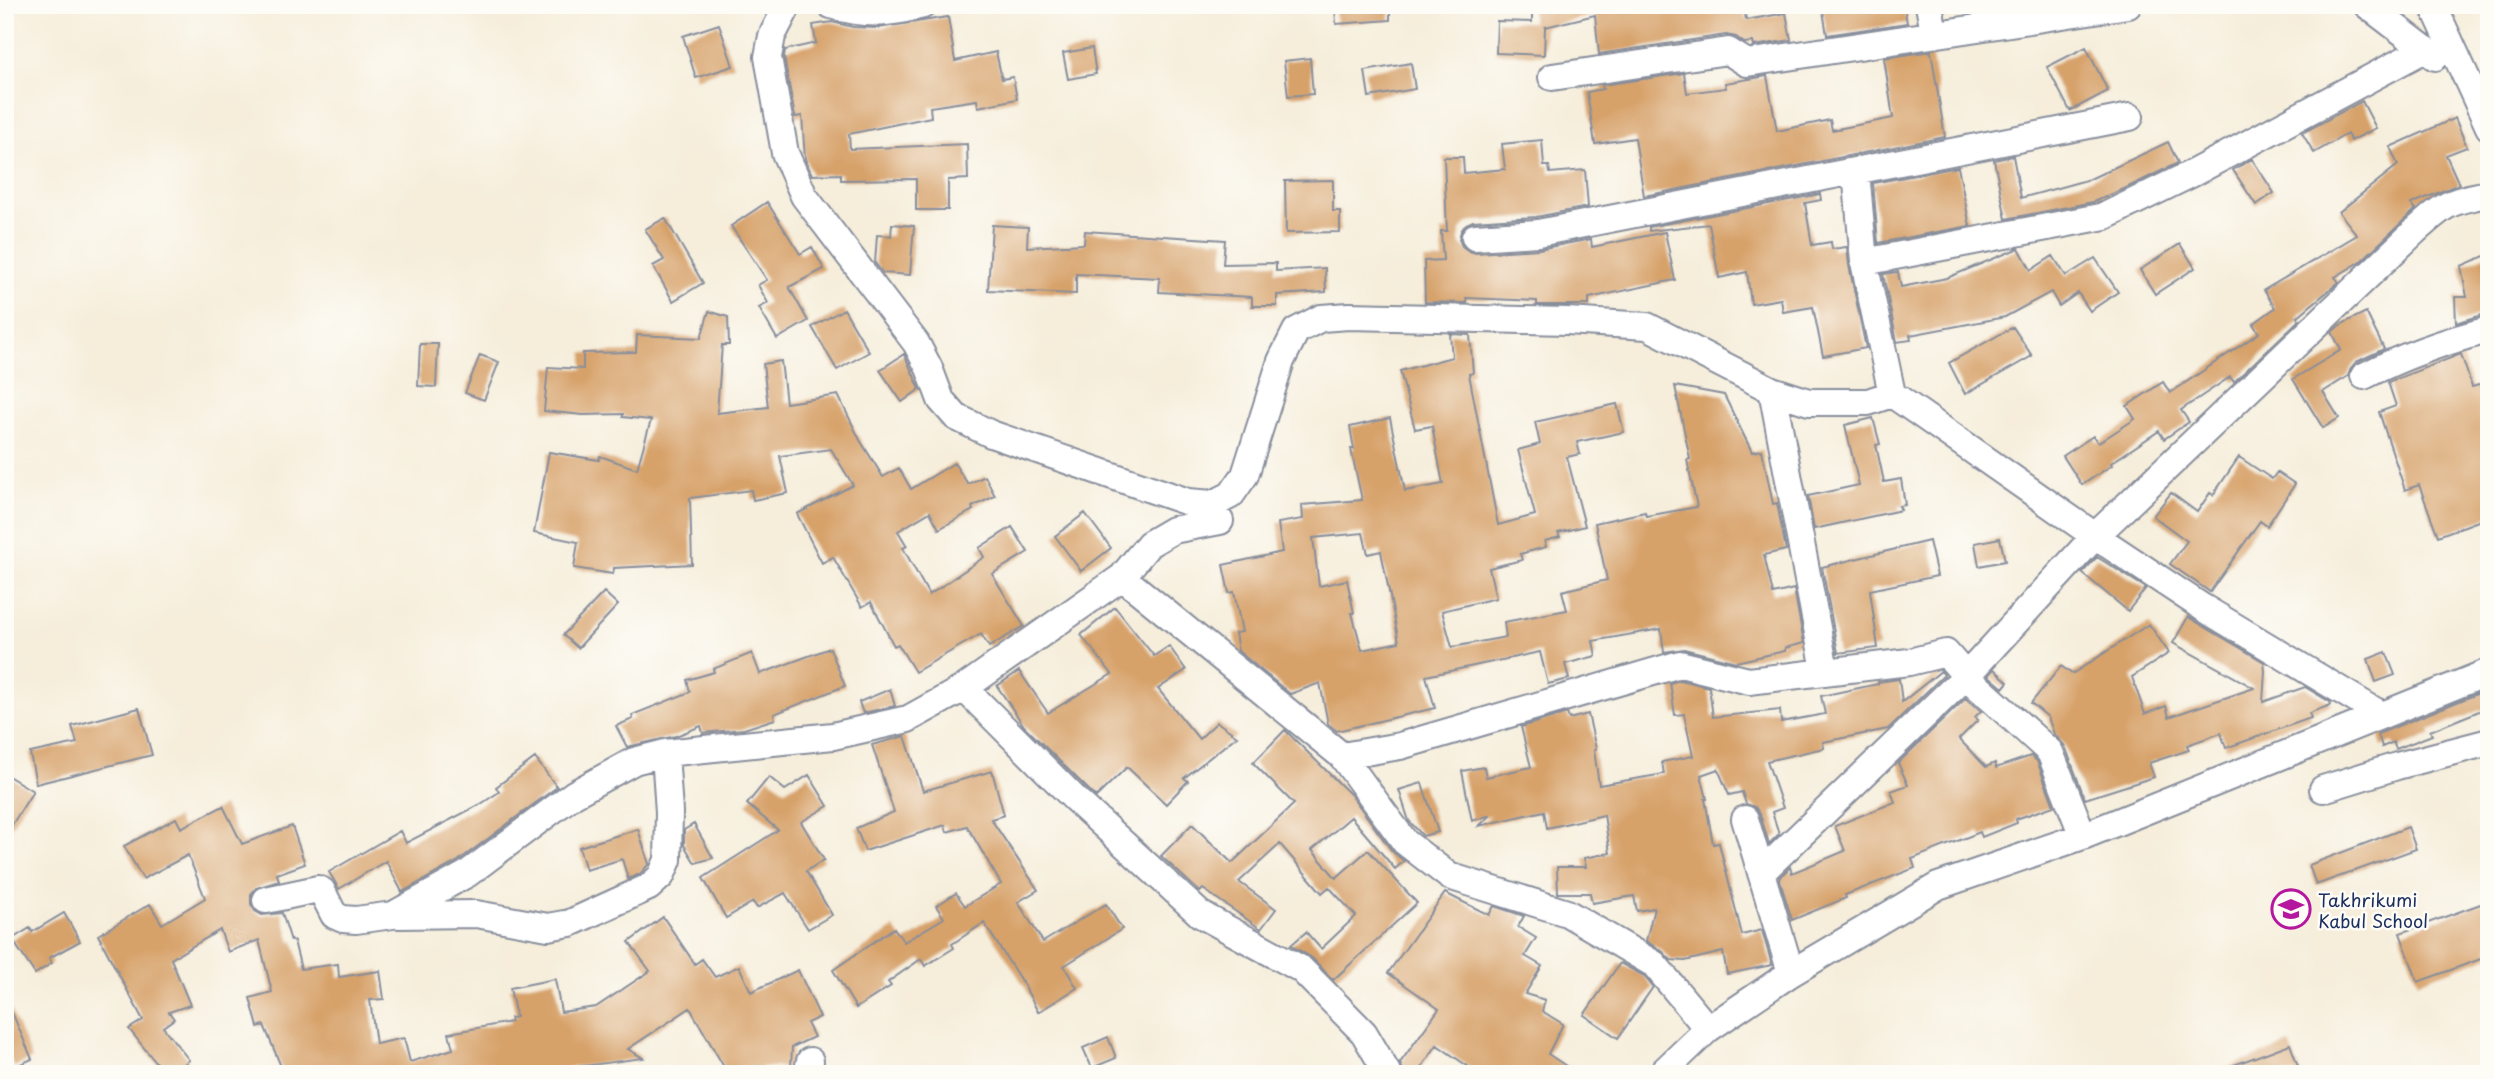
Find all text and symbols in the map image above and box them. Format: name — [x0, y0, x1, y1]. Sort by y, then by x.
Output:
place label: Takhrikumi Kabul School — [2318, 886, 2428, 934]
school or university icon: Takhrikumi Kabul School — [2270, 888, 2312, 930]

